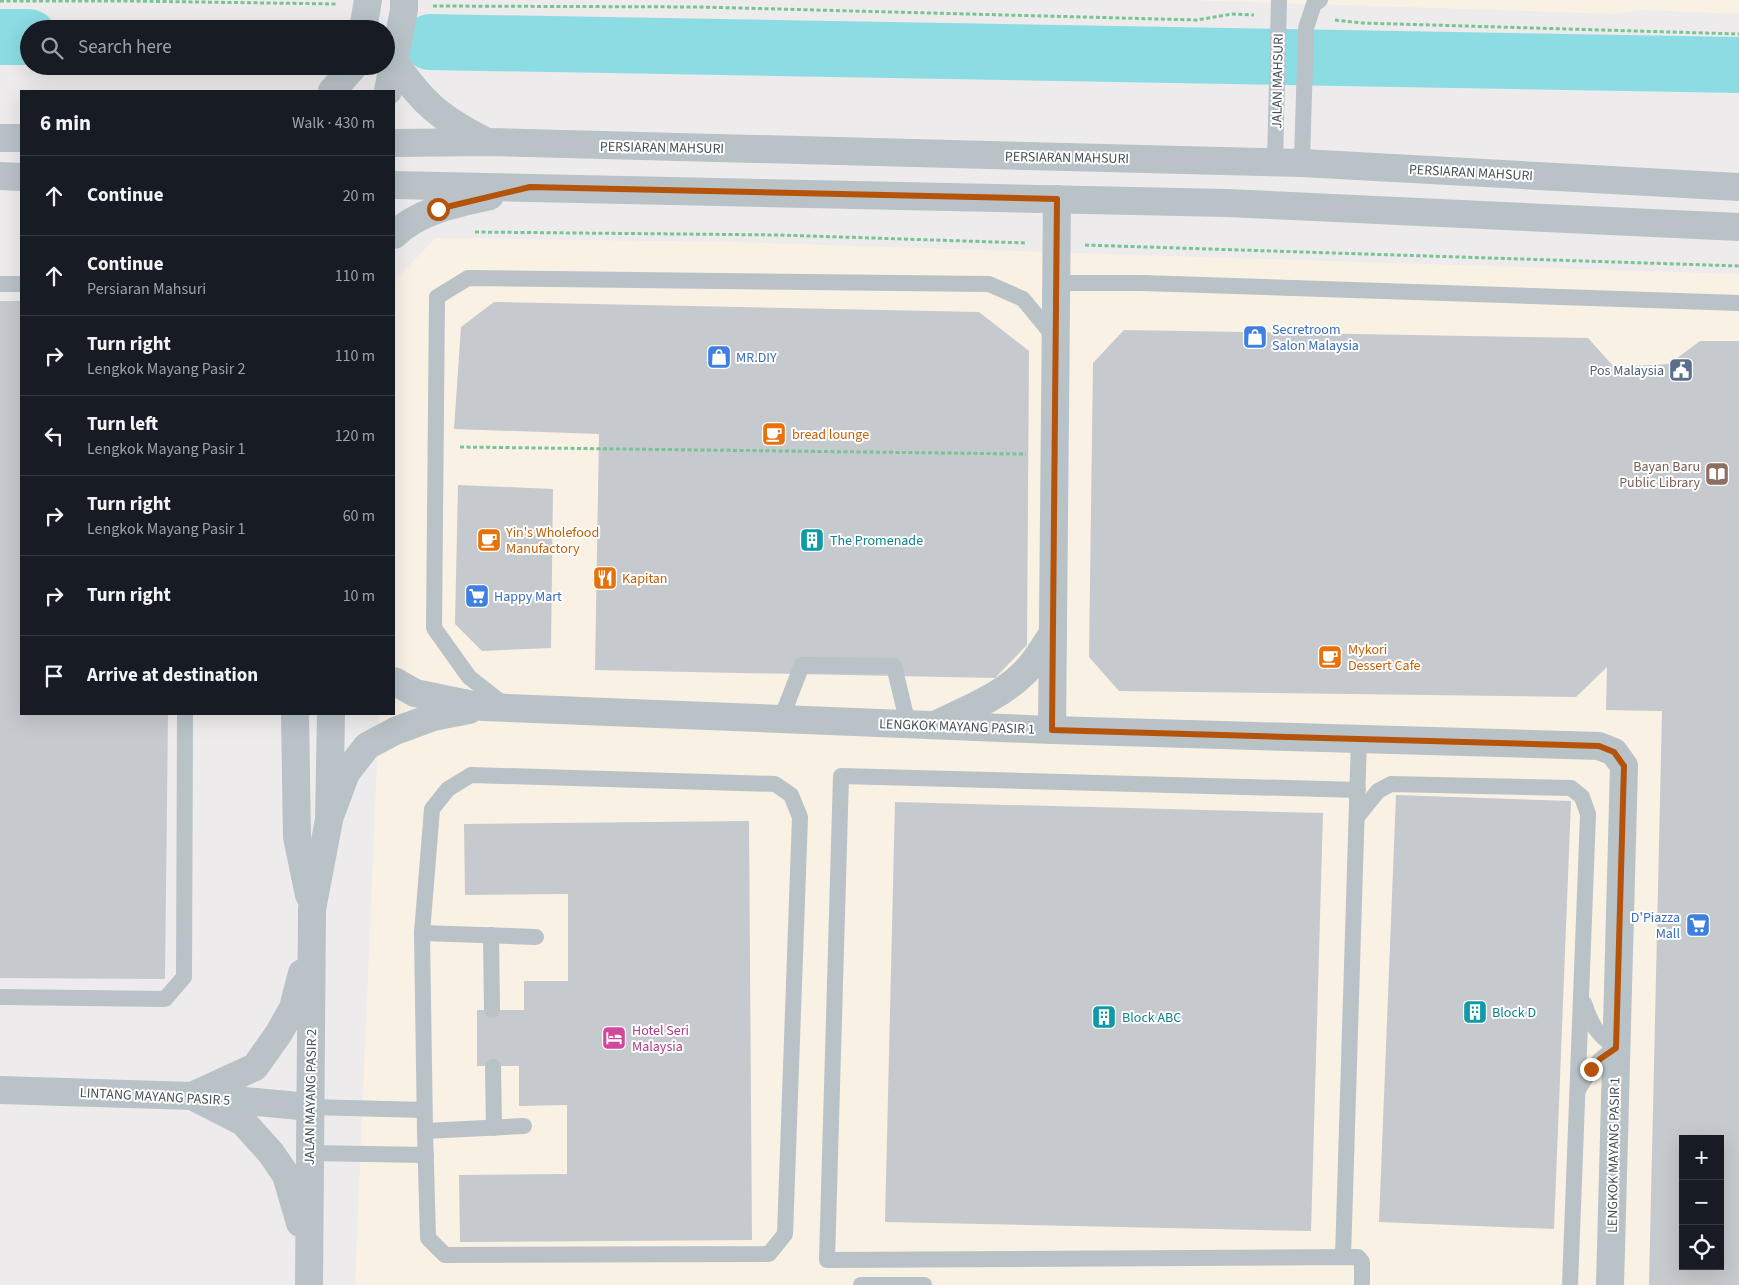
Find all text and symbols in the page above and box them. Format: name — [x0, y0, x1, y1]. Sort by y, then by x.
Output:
search box — [20, 20, 395, 75]
street label: JALAN MAHSURI — [1267, 33, 1289, 129]
icon: search — [38, 34, 66, 62]
text: Search here — [78, 34, 172, 61]
text: 6 min — [40, 108, 91, 138]
text: Walk · 430 m — [292, 112, 375, 134]
street label: PERSIARAN MAHSURI — [600, 137, 724, 159]
street label: PERSIARAN MAHSURI — [1005, 147, 1129, 169]
street label: PERSIARAN MAHSURI — [1408, 160, 1534, 186]
icon: ahead — [40, 182, 68, 210]
text: Continue — [87, 182, 164, 209]
text: 20 m — [343, 185, 375, 207]
route start — [427, 198, 450, 221]
text: Continue — [87, 251, 164, 278]
icon: ahead — [40, 262, 68, 290]
text: 110 m — [335, 265, 375, 287]
text: Persiaran Mahsuri — [87, 278, 206, 300]
place label: Secretroom Salon Malaysia — [1272, 320, 1359, 356]
shop icon: Secretroom Salon Malaysia — [1242, 324, 1268, 350]
text: Turn right — [87, 331, 171, 358]
icon: right — [40, 342, 68, 370]
shop icon: MR.DIY — [706, 344, 732, 370]
text: 110 m — [335, 345, 375, 367]
place label: MR.DIY — [736, 348, 777, 368]
public building icon: Pos Malaysia — [1668, 357, 1694, 383]
text: Lengkok Mayang Pasir 2 — [87, 358, 245, 380]
place label: Pos Malaysia — [1589, 361, 1664, 381]
text: Turn left — [87, 411, 158, 438]
cafe icon: bread lounge — [761, 421, 787, 447]
icon: left — [40, 422, 68, 450]
text: 120 m — [335, 425, 375, 447]
place label: bread lounge — [792, 425, 869, 445]
text: Lengkok Mayang Pasir 1 — [87, 438, 245, 460]
place label: Bayan Baru Public Library — [1619, 457, 1700, 493]
library icon: Bayan Baru Public Library — [1704, 461, 1730, 487]
text: Turn right — [87, 491, 171, 518]
icon: right — [40, 502, 68, 530]
text: 60 m — [343, 505, 375, 527]
text: Lengkok Mayang Pasir 1 — [87, 518, 245, 540]
place label: Yin's Wholefood Manufactory — [505, 523, 599, 559]
cafe icon: Yin's Wholefood Manufactory — [476, 527, 502, 553]
building icon: The Promenade — [799, 527, 825, 553]
place label: The Promenade — [830, 531, 923, 551]
restaurant icon: Kapitan — [592, 565, 618, 591]
place label: Kapitan — [622, 569, 668, 589]
icon: right — [40, 582, 68, 610]
text: Turn right — [87, 582, 171, 609]
supermarket icon: Happy Mart — [464, 583, 490, 609]
text: 10 m — [343, 585, 375, 607]
place label: Happy Mart — [494, 587, 562, 607]
place label: Mykori Dessert Cafe — [1348, 640, 1421, 676]
cafe icon: Mykori Dessert Cafe — [1317, 644, 1343, 670]
icon: arrive — [40, 662, 68, 690]
text: Arrive at destination — [87, 662, 258, 689]
street label: LENGKOK MAYANG PASIR 1 — [879, 714, 1035, 740]
place label: D'Piazza Mall — [1631, 908, 1680, 944]
supermarket icon: D'Piazza Mall — [1685, 912, 1711, 938]
building icon: Block D — [1462, 999, 1488, 1025]
place label: Block D — [1492, 1003, 1536, 1023]
building icon: Block ABC — [1091, 1004, 1117, 1030]
place label: Block ABC — [1122, 1008, 1181, 1028]
place label: Hotel Seri Malaysia — [632, 1021, 689, 1057]
hotel icon: Hotel Seri Malaysia — [601, 1025, 627, 1051]
street label: JALAN MAYANG PASIR 2 — [300, 1029, 322, 1165]
route end — [1580, 1058, 1603, 1081]
street label: LENGKOK MAYANG PASIR 1 — [1603, 1077, 1625, 1233]
street label: LINTANG MAYANG PASIR 5 — [79, 1083, 231, 1111]
map controls — [1679, 1135, 1724, 1270]
button: + — [1679, 1135, 1724, 1180]
button: − — [1679, 1180, 1724, 1225]
button: locate — [1679, 1225, 1724, 1270]

